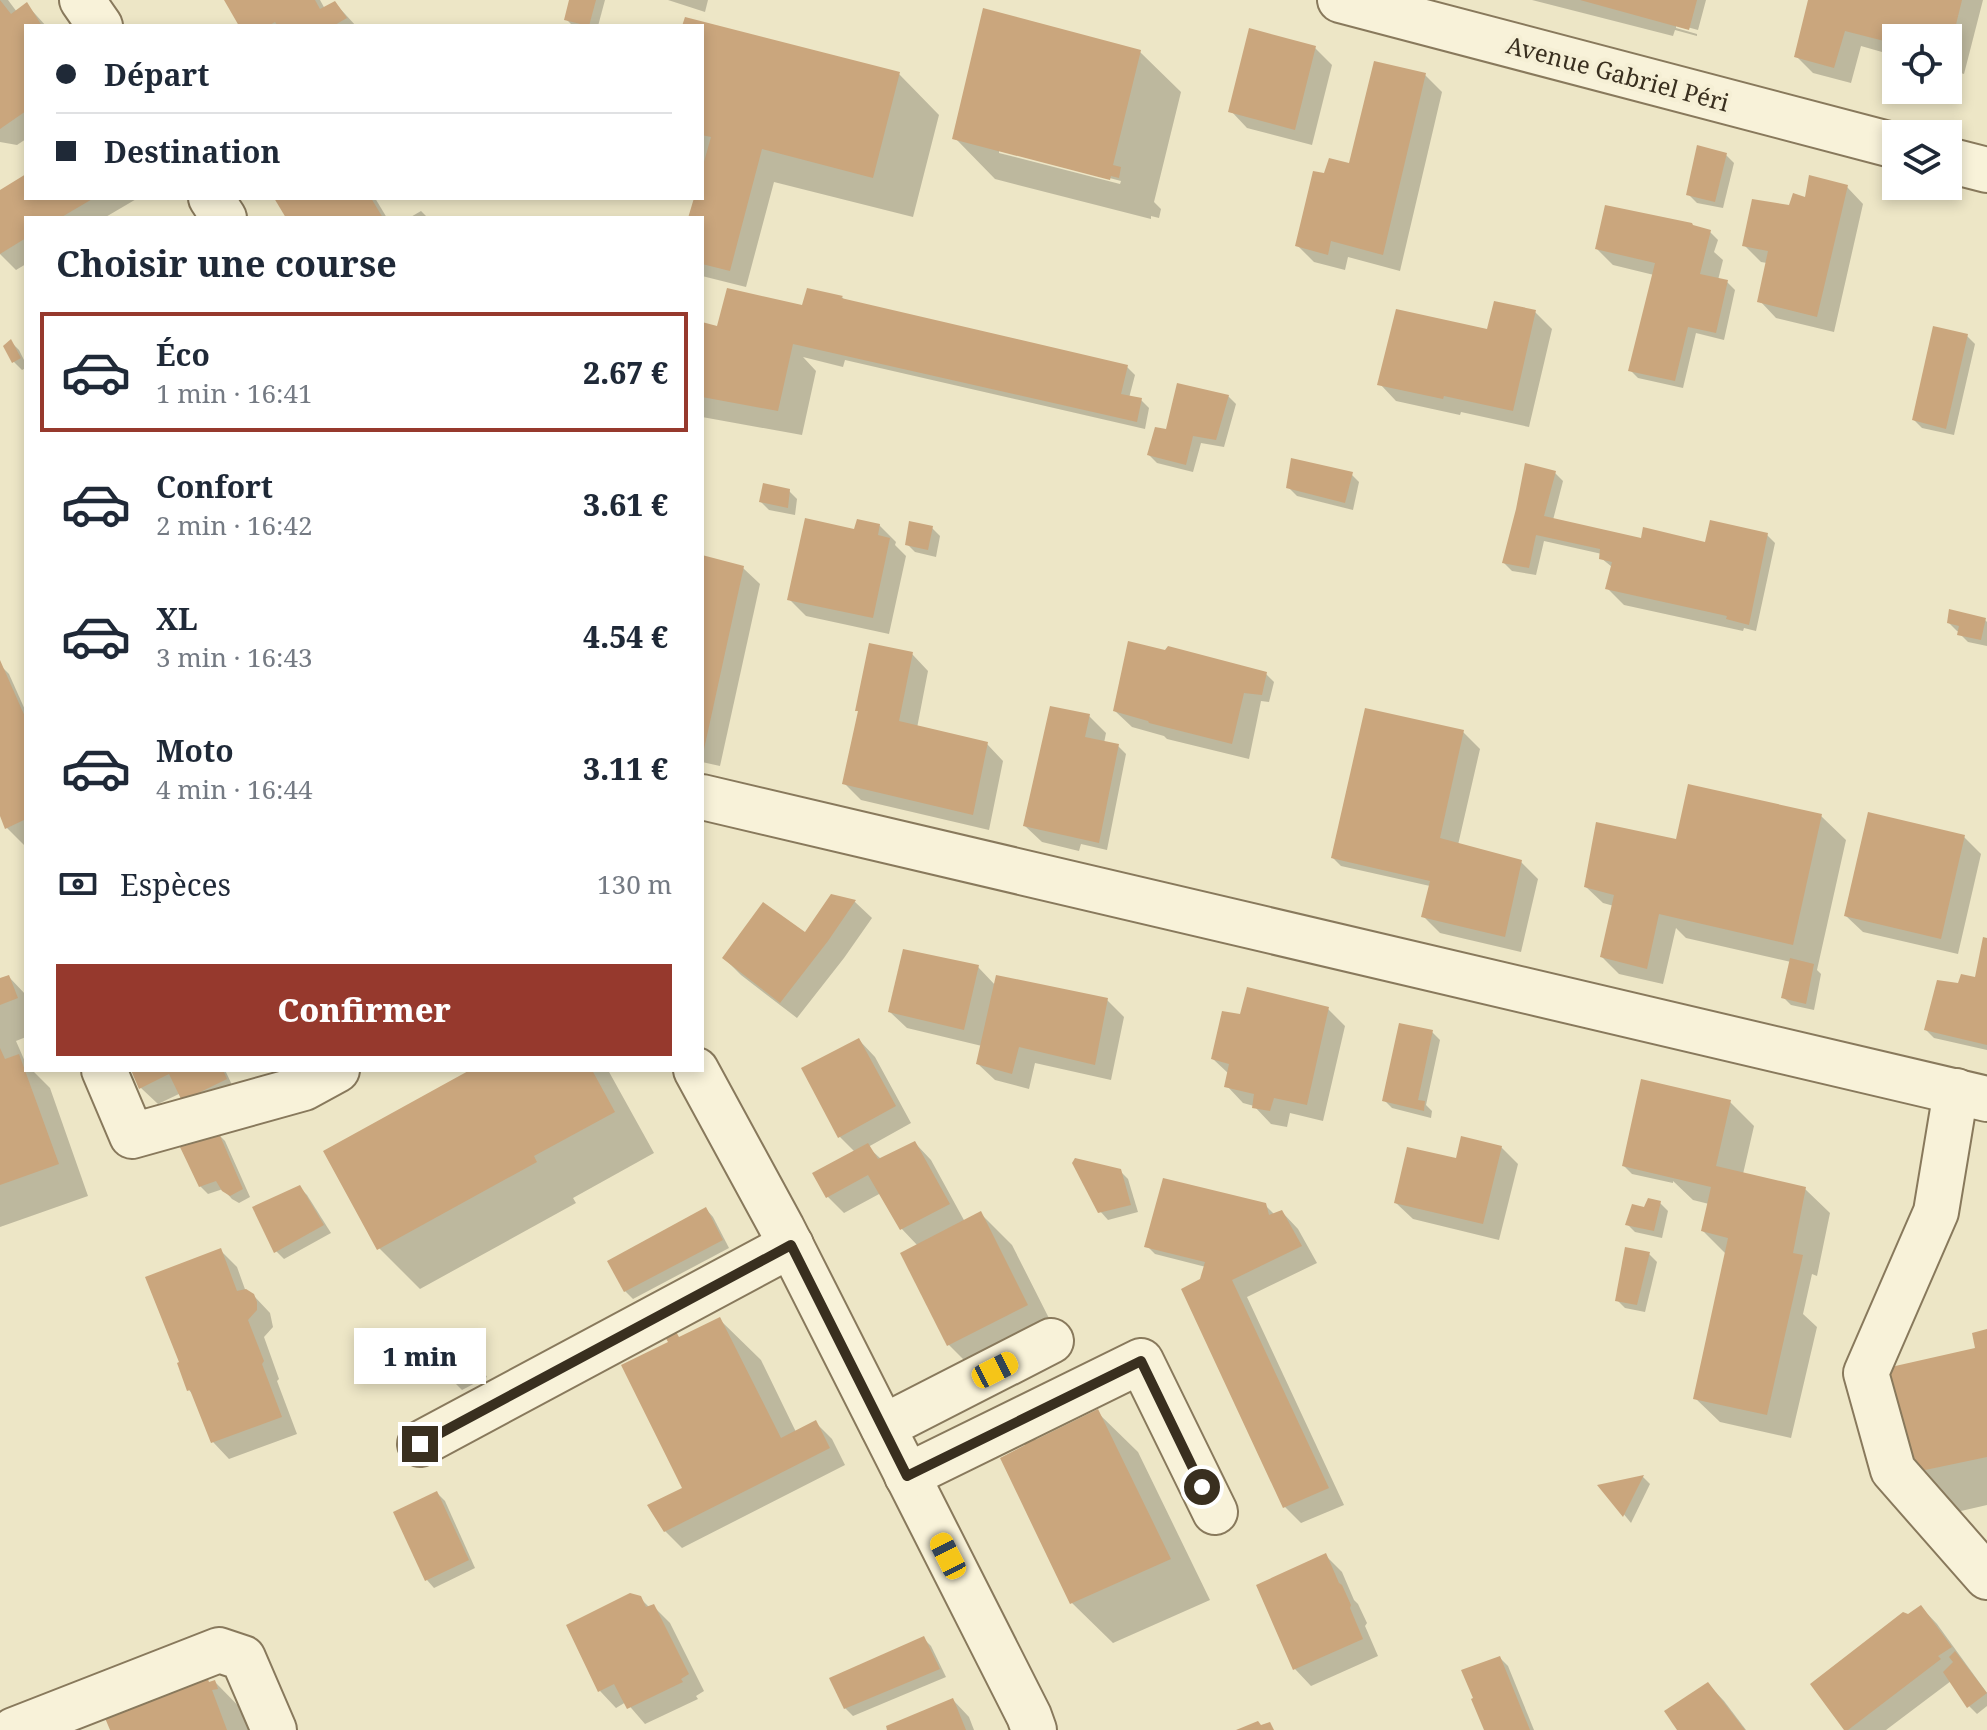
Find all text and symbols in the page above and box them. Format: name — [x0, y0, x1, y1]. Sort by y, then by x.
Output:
map controls — [1882, 24, 1962, 200]
button: locate — [1882, 24, 1962, 104]
street label: Avenue Gabriel Péri — [1503, 27, 1733, 119]
text: Départ — [104, 54, 209, 95]
button: layers — [1882, 120, 1962, 200]
text: Destination — [104, 131, 280, 172]
text: Choisir une course — [56, 239, 397, 288]
text: Éco — [156, 334, 210, 375]
icon: car — [60, 336, 132, 408]
text: 2.67 € — [583, 352, 668, 393]
text: 1 min · 16:41 — [156, 375, 313, 411]
text: Confort — [156, 466, 273, 507]
icon: car — [60, 468, 132, 540]
text: 3.61 € — [583, 484, 668, 525]
text: 2 min · 16:42 — [156, 507, 313, 543]
text: XL — [156, 598, 198, 639]
icon: car — [60, 600, 132, 672]
text: 4.54 € — [583, 616, 668, 657]
text: 3 min · 16:43 — [156, 639, 313, 675]
text: Moto — [156, 730, 234, 771]
icon: car — [60, 732, 132, 804]
text: 3.11 € — [583, 748, 668, 789]
text: 4 min · 16:44 — [156, 771, 313, 807]
icon: cash — [56, 862, 100, 906]
text: Espèces — [120, 864, 231, 905]
text: 130 m — [597, 866, 672, 902]
button: Confirmer — [56, 964, 672, 1056]
callout: 1 min — [354, 1328, 486, 1384]
text: 1 min — [383, 1338, 457, 1374]
car — [968, 1348, 1022, 1392]
route end — [402, 1426, 438, 1462]
route start — [1184, 1469, 1220, 1505]
car — [926, 1529, 970, 1583]

